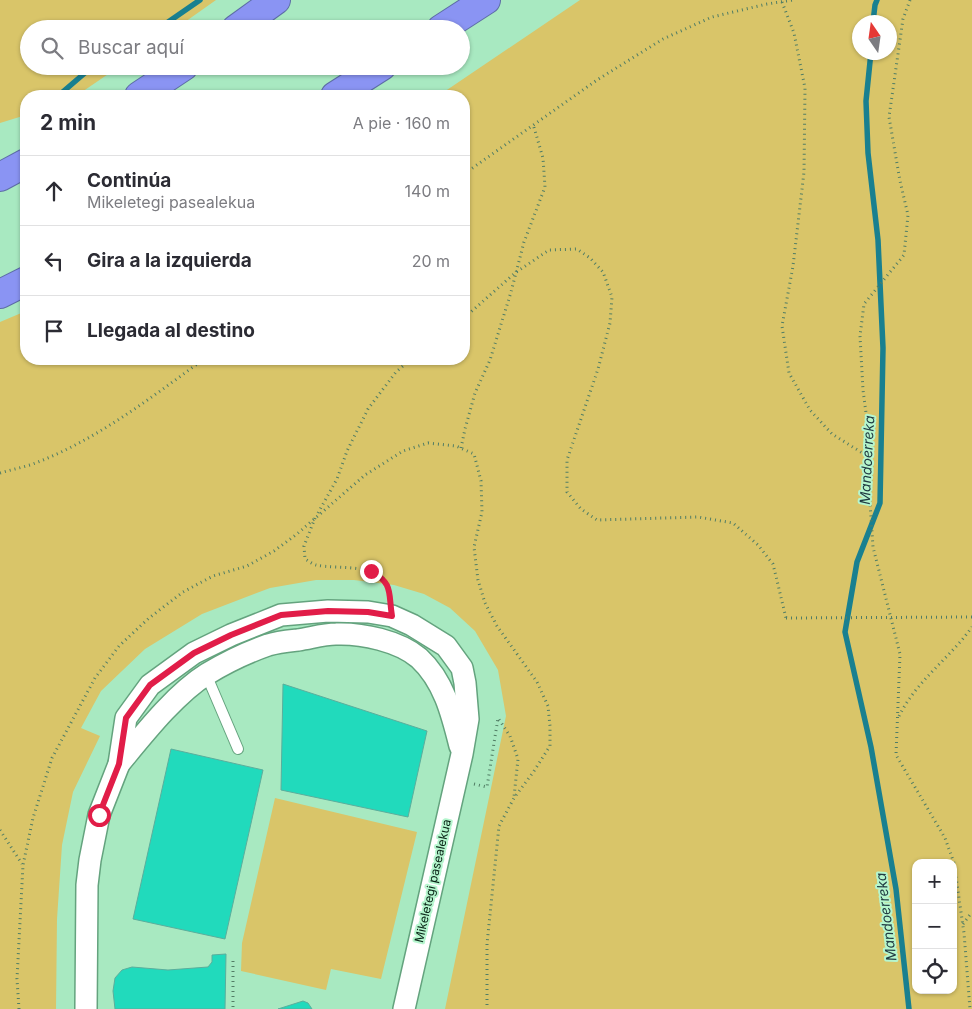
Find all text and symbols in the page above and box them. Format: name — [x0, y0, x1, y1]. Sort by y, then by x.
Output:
north arrow — [852, 15, 897, 60]
search box — [20, 20, 470, 75]
icon: search — [38, 34, 66, 62]
text: Buscar aquí — [78, 36, 184, 59]
text: 2 min — [40, 110, 96, 135]
text: A pie · 160 m — [353, 113, 450, 133]
text: Continúa — [87, 169, 171, 192]
icon: ahead — [40, 177, 68, 205]
text: 140 m — [405, 181, 450, 201]
text: Mikeletegi pasealekua — [87, 192, 255, 212]
icon: left — [40, 247, 68, 275]
text: Gira a la izquierda — [87, 249, 252, 272]
text: 20 m — [412, 251, 450, 271]
icon: arrive — [40, 317, 68, 345]
text: Llegada al destino — [87, 319, 255, 342]
water label: Mandoerreka — [856, 415, 877, 505]
route end — [360, 560, 383, 583]
route start — [88, 804, 111, 827]
street label: Mikeletegi pasealekua — [411, 818, 454, 944]
map controls — [912, 859, 957, 994]
button: + — [912, 859, 957, 904]
water label: Mandoerreka — [872, 871, 899, 962]
button: − — [912, 904, 957, 949]
button: locate — [912, 949, 957, 994]

